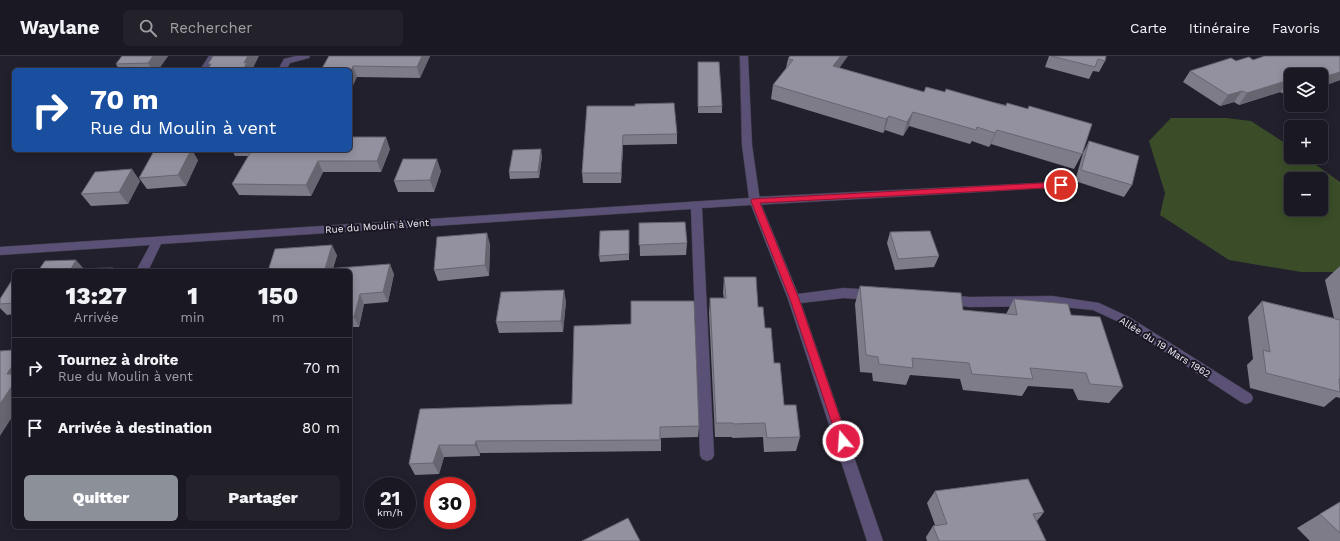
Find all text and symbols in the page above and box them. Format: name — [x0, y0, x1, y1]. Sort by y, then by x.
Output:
search box — [123, 10, 403, 46]
text: Waylane — [20, 16, 99, 39]
icon: search — [137, 17, 159, 39]
text: Rechercher — [169, 19, 252, 37]
text: Carte — [1130, 20, 1167, 36]
text: Itinéraire — [1189, 20, 1250, 36]
text: Favoris — [1272, 20, 1320, 36]
map controls — [1284, 68, 1328, 216]
button: layers — [1284, 68, 1328, 112]
text: 70 m — [90, 83, 159, 116]
icon: right — [24, 84, 76, 136]
text: Rue du Moulin à vent — [90, 117, 276, 138]
button: + — [1284, 120, 1328, 164]
pin — [1044, 168, 1078, 202]
button: − — [1284, 172, 1328, 216]
icon: arrive — [1050, 174, 1072, 196]
street label: Rue du Moulin à Vent — [325, 217, 430, 235]
text: 13:27 — [66, 282, 127, 310]
text: 1 — [187, 282, 198, 310]
text: 150 — [258, 282, 298, 310]
text: Arrivée — [74, 310, 118, 325]
text: min — [181, 310, 204, 325]
text: m — [272, 310, 284, 325]
street label: Allée du 19 Mars 1962 — [1117, 314, 1213, 380]
text: Tournez à droite — [58, 351, 178, 369]
icon: right — [24, 357, 46, 379]
text: 70 m — [303, 359, 340, 377]
text: Rue du Moulin à vent — [58, 369, 193, 384]
icon: arrive — [24, 417, 46, 439]
text: Arrivée à destination — [58, 419, 212, 437]
text: 80 m — [302, 419, 340, 437]
position arrow — [822, 420, 864, 462]
button: Quitter — [24, 475, 178, 521]
button: Partager — [186, 475, 340, 521]
speed limit sign: 30 — [424, 477, 476, 529]
text: 21 — [380, 486, 400, 510]
text: km/h — [377, 507, 403, 518]

